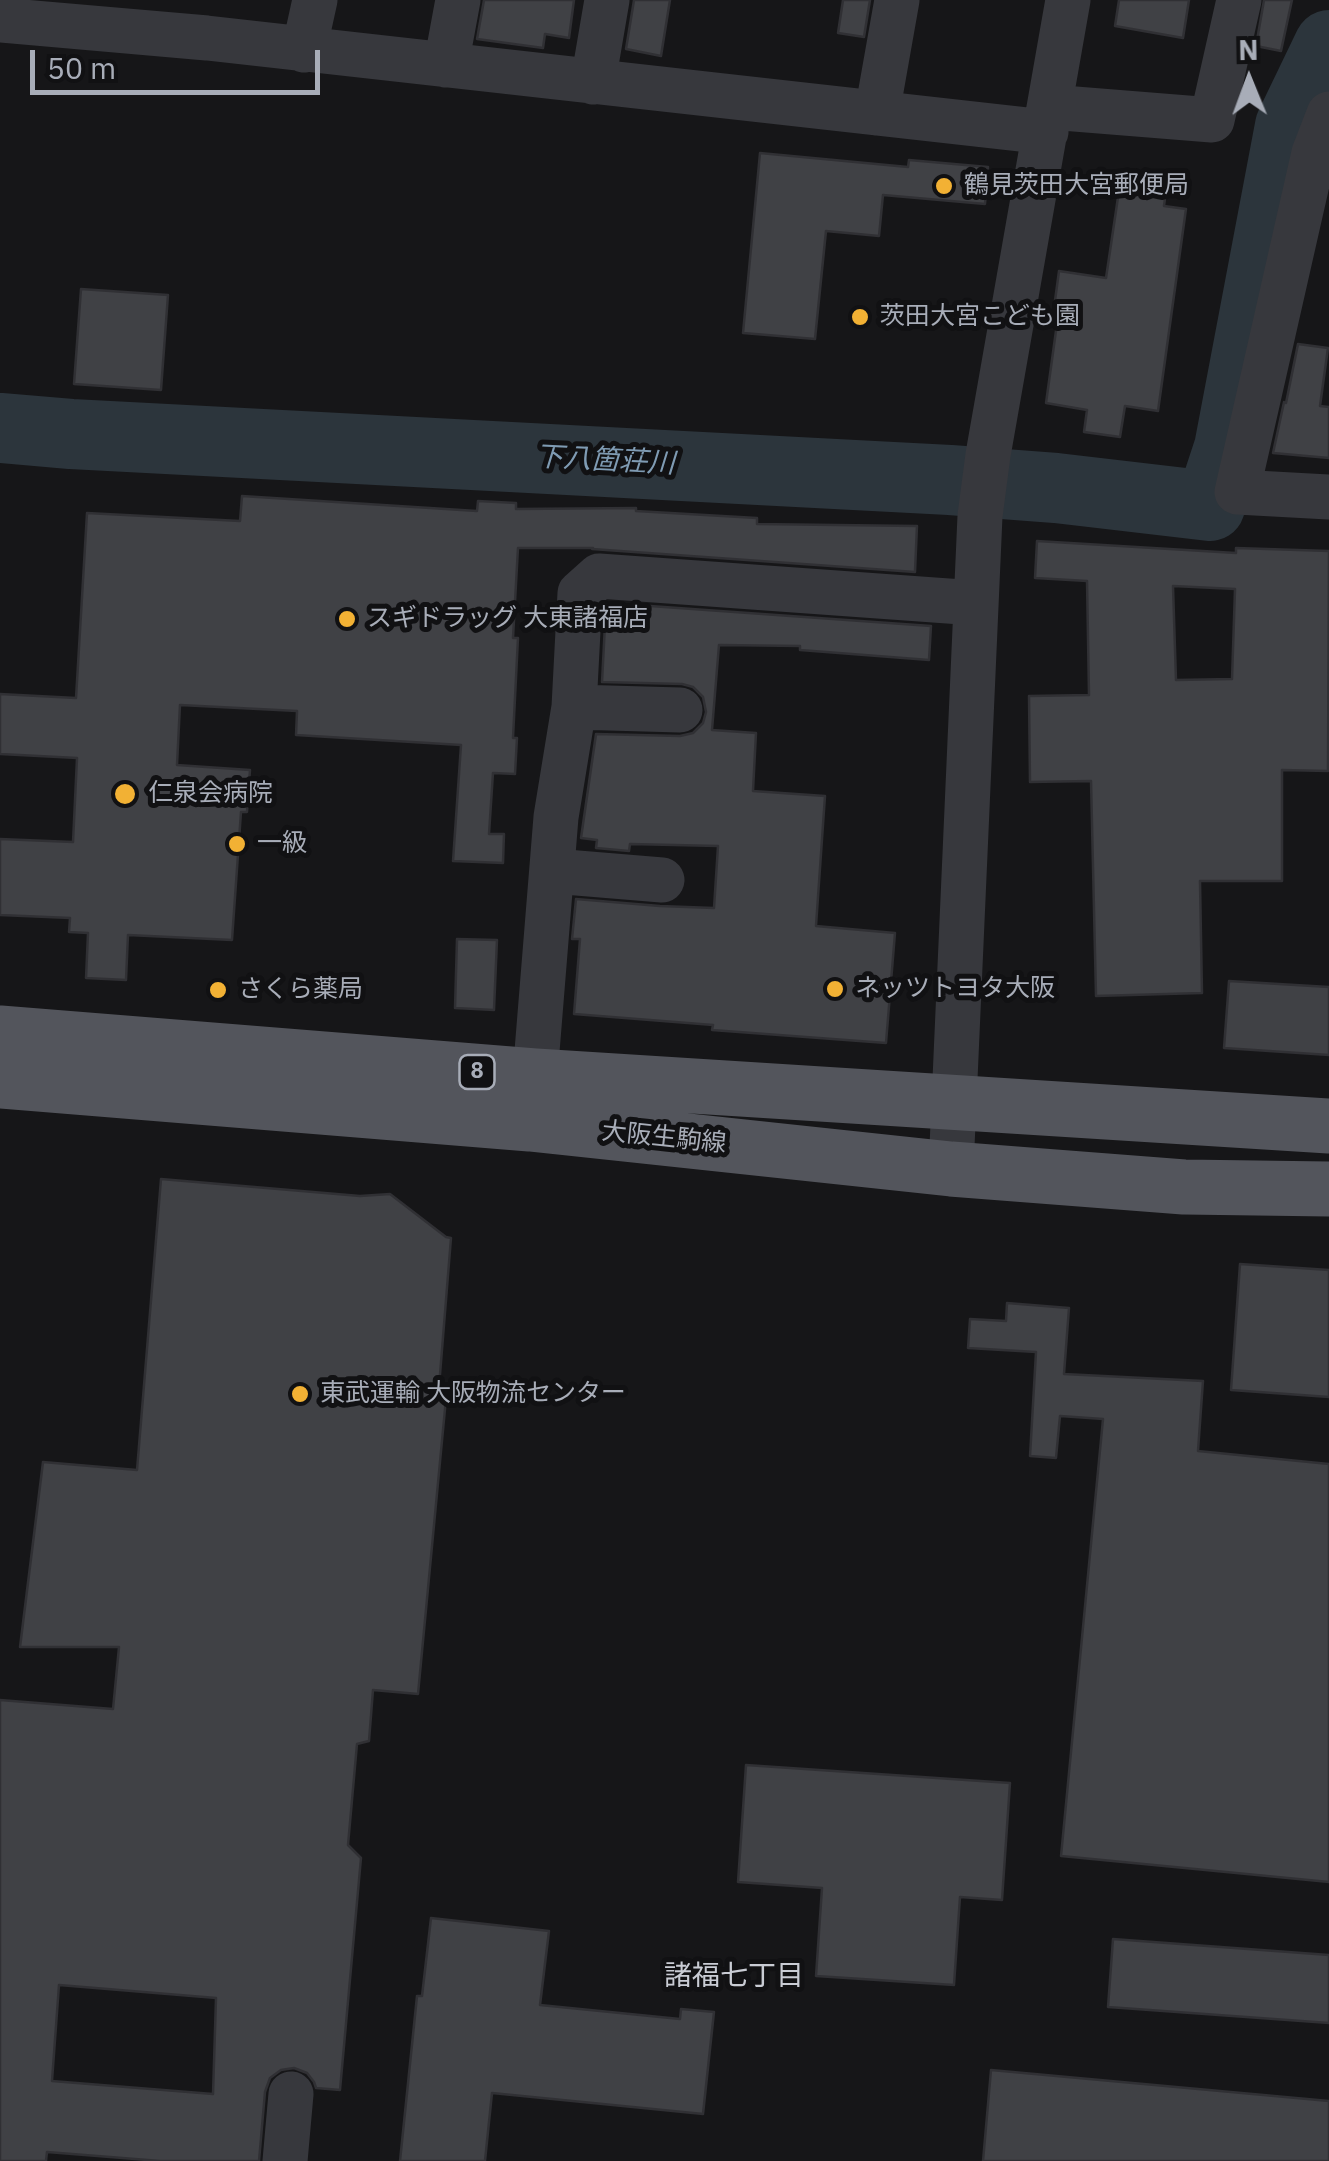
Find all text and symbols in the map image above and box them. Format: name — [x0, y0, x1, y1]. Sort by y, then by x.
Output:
scale bar — [35, 30, 325, 92]
north arrow — [1199, 30, 1299, 130]
text: N — [1238, 31, 1259, 68]
text: 50 m — [47, 48, 116, 87]
place label: 鶴見茨田大宮郵便局 — [964, 171, 1189, 201]
marker: 鶴見茨田大宮郵便局 — [933, 175, 955, 197]
place label: 茨田大宮こども園 — [880, 302, 1080, 332]
marker: 茨田大宮こども園 — [849, 306, 871, 328]
water label: 下八箇荘川 — [534, 441, 676, 481]
place label: スギドラッグ 大東諸福店 — [367, 604, 648, 634]
marker: スギドラッグ 大東諸福店 — [336, 608, 358, 630]
place label: 仁泉会病院 — [148, 779, 273, 809]
marker: 仁泉会病院 — [112, 781, 138, 807]
place label: 一級 — [257, 829, 307, 859]
marker: 一級 — [226, 833, 248, 855]
place label: ネッツトヨタ大阪 — [855, 974, 1055, 1004]
place label: さくら薬局 — [238, 975, 363, 1005]
marker: ネッツトヨタ大阪 — [824, 978, 846, 1000]
marker: さくら薬局 — [207, 979, 229, 1001]
road number: 8 — [460, 1055, 494, 1089]
street label: 大阪生駒線 — [600, 1117, 728, 1159]
place label: 東武運輸 大阪物流センター — [320, 1379, 626, 1409]
marker: 東武運輸 大阪物流センター — [289, 1383, 311, 1405]
district label: 諸福七丁目 — [664, 1960, 804, 1994]

